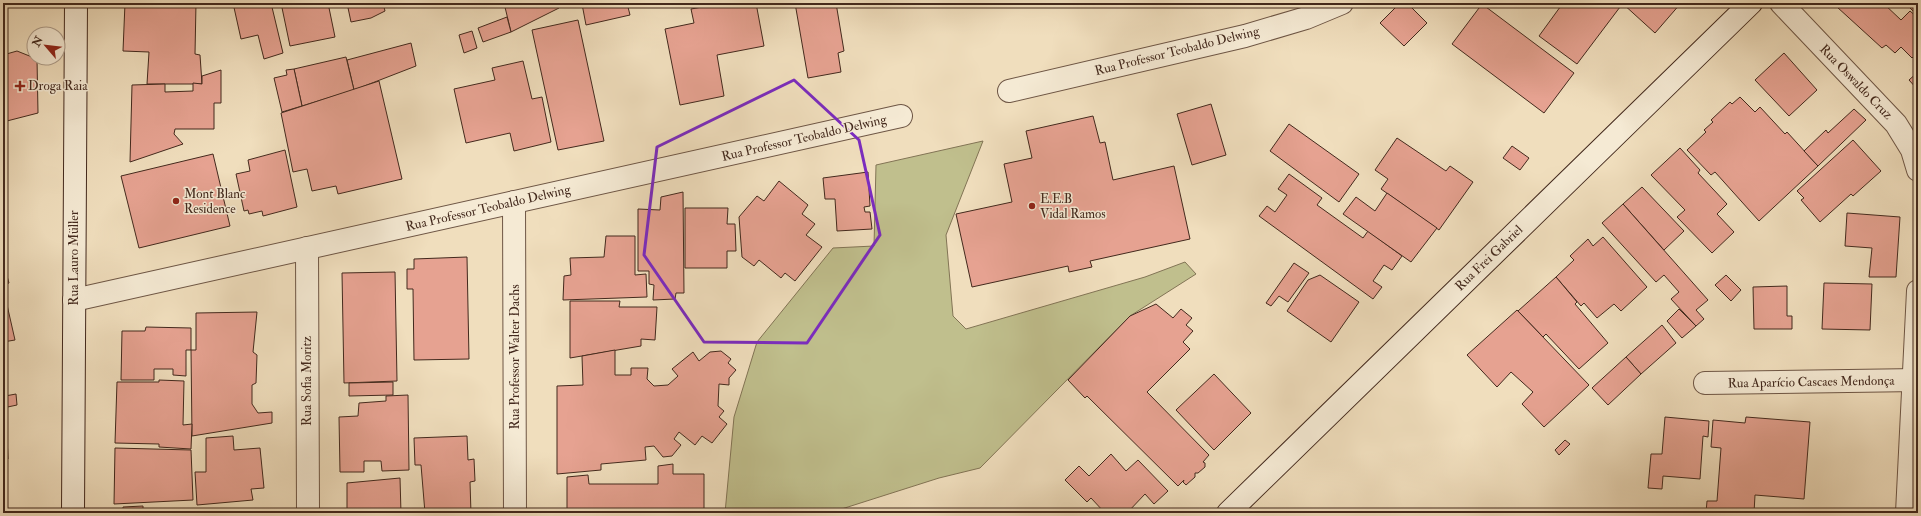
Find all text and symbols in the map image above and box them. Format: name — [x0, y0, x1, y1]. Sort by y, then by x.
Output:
street label: Rua Professor Teobaldo Delwing — [1093, 23, 1261, 79]
north arrow — [26, 26, 66, 66]
text: N — [29, 33, 46, 50]
street label: Rua Oswaldo Cruz — [1816, 41, 1896, 123]
place label: Droga Raia — [28, 78, 88, 94]
marker: Droga Raia — [15, 81, 25, 91]
street label: Rua Professor Teobaldo Delwing — [720, 111, 889, 165]
street label: Rua Professor Teobaldo Delwing — [404, 181, 573, 235]
place label: Mont Blanc Residence — [184, 186, 245, 217]
place label: E.E.B Vidal Ramos — [1040, 191, 1106, 222]
marker: Mont Blanc Residence — [171, 196, 181, 206]
marker: E.E.B Vidal Ramos — [1027, 201, 1037, 211]
street label: Rua Lauro Müller — [66, 210, 82, 306]
street label: Rua Frei Gabriel — [1452, 221, 1527, 294]
street label: Rua Professor Walter Dachs — [507, 284, 523, 430]
street label: Rua Sofia Moritz — [299, 335, 315, 426]
street label: Rua Aparício Cascaes Mendonça — [1727, 373, 1895, 392]

